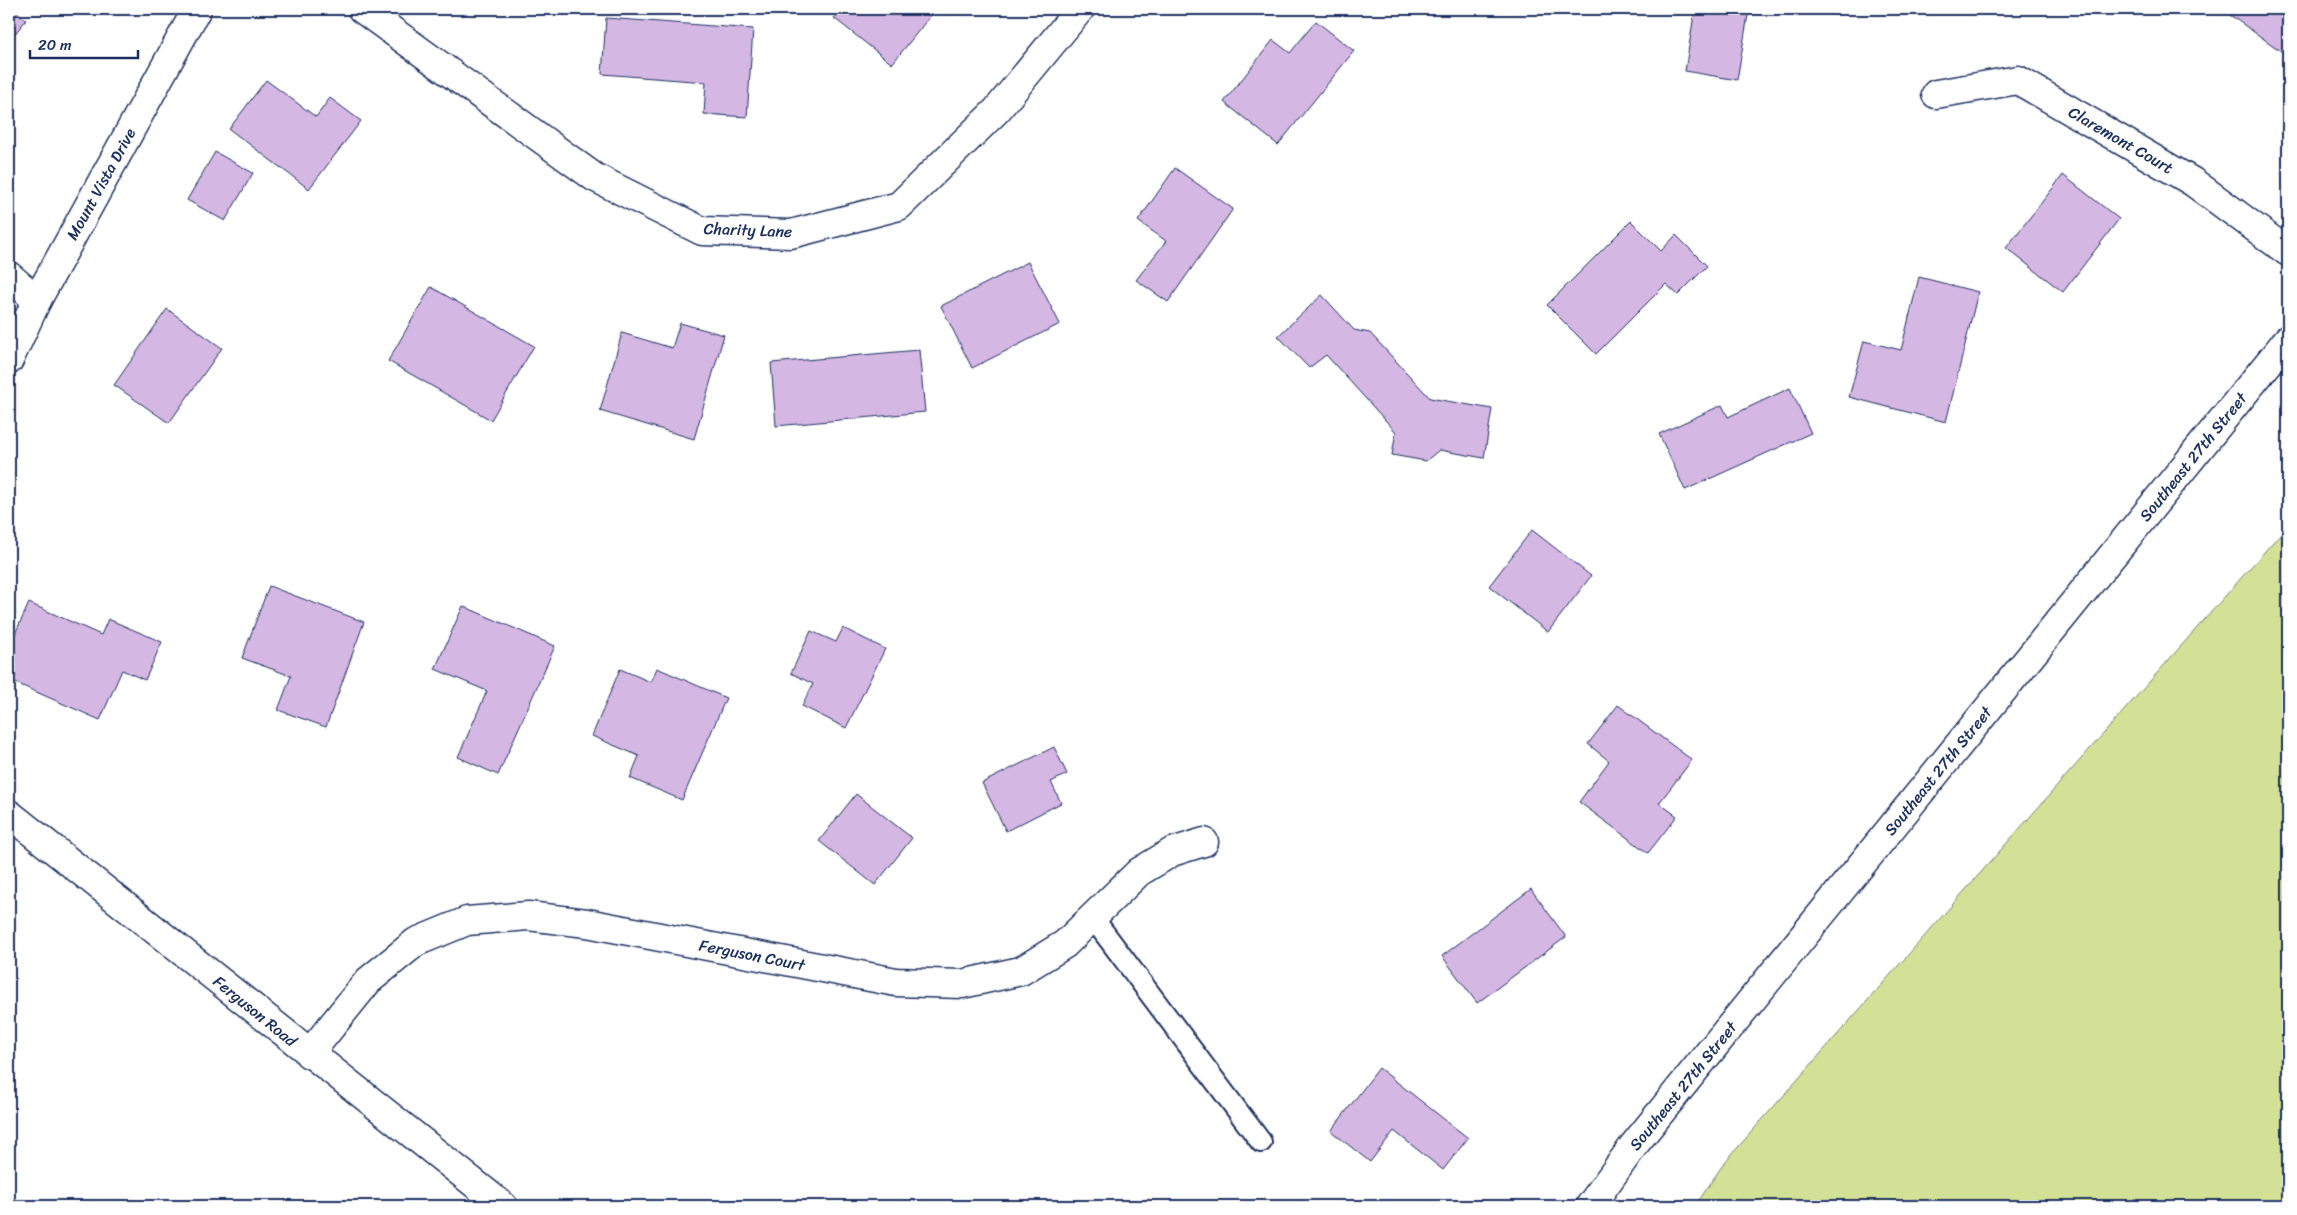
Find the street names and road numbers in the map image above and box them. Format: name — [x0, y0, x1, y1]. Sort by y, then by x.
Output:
street label: Claremont Court — [2063, 98, 2179, 182]
street label: Mount Vista Drive — [58, 122, 144, 246]
street label: Charity Lane — [703, 214, 793, 246]
street label: Southeast 27th Street — [2131, 385, 2255, 528]
street label: Southeast 27th Street — [1876, 699, 2000, 842]
street label: Ferguson Court — [697, 931, 808, 980]
street label: Ferguson Road — [206, 968, 305, 1055]
street label: Southeast 27th Street — [1621, 1014, 1745, 1157]

